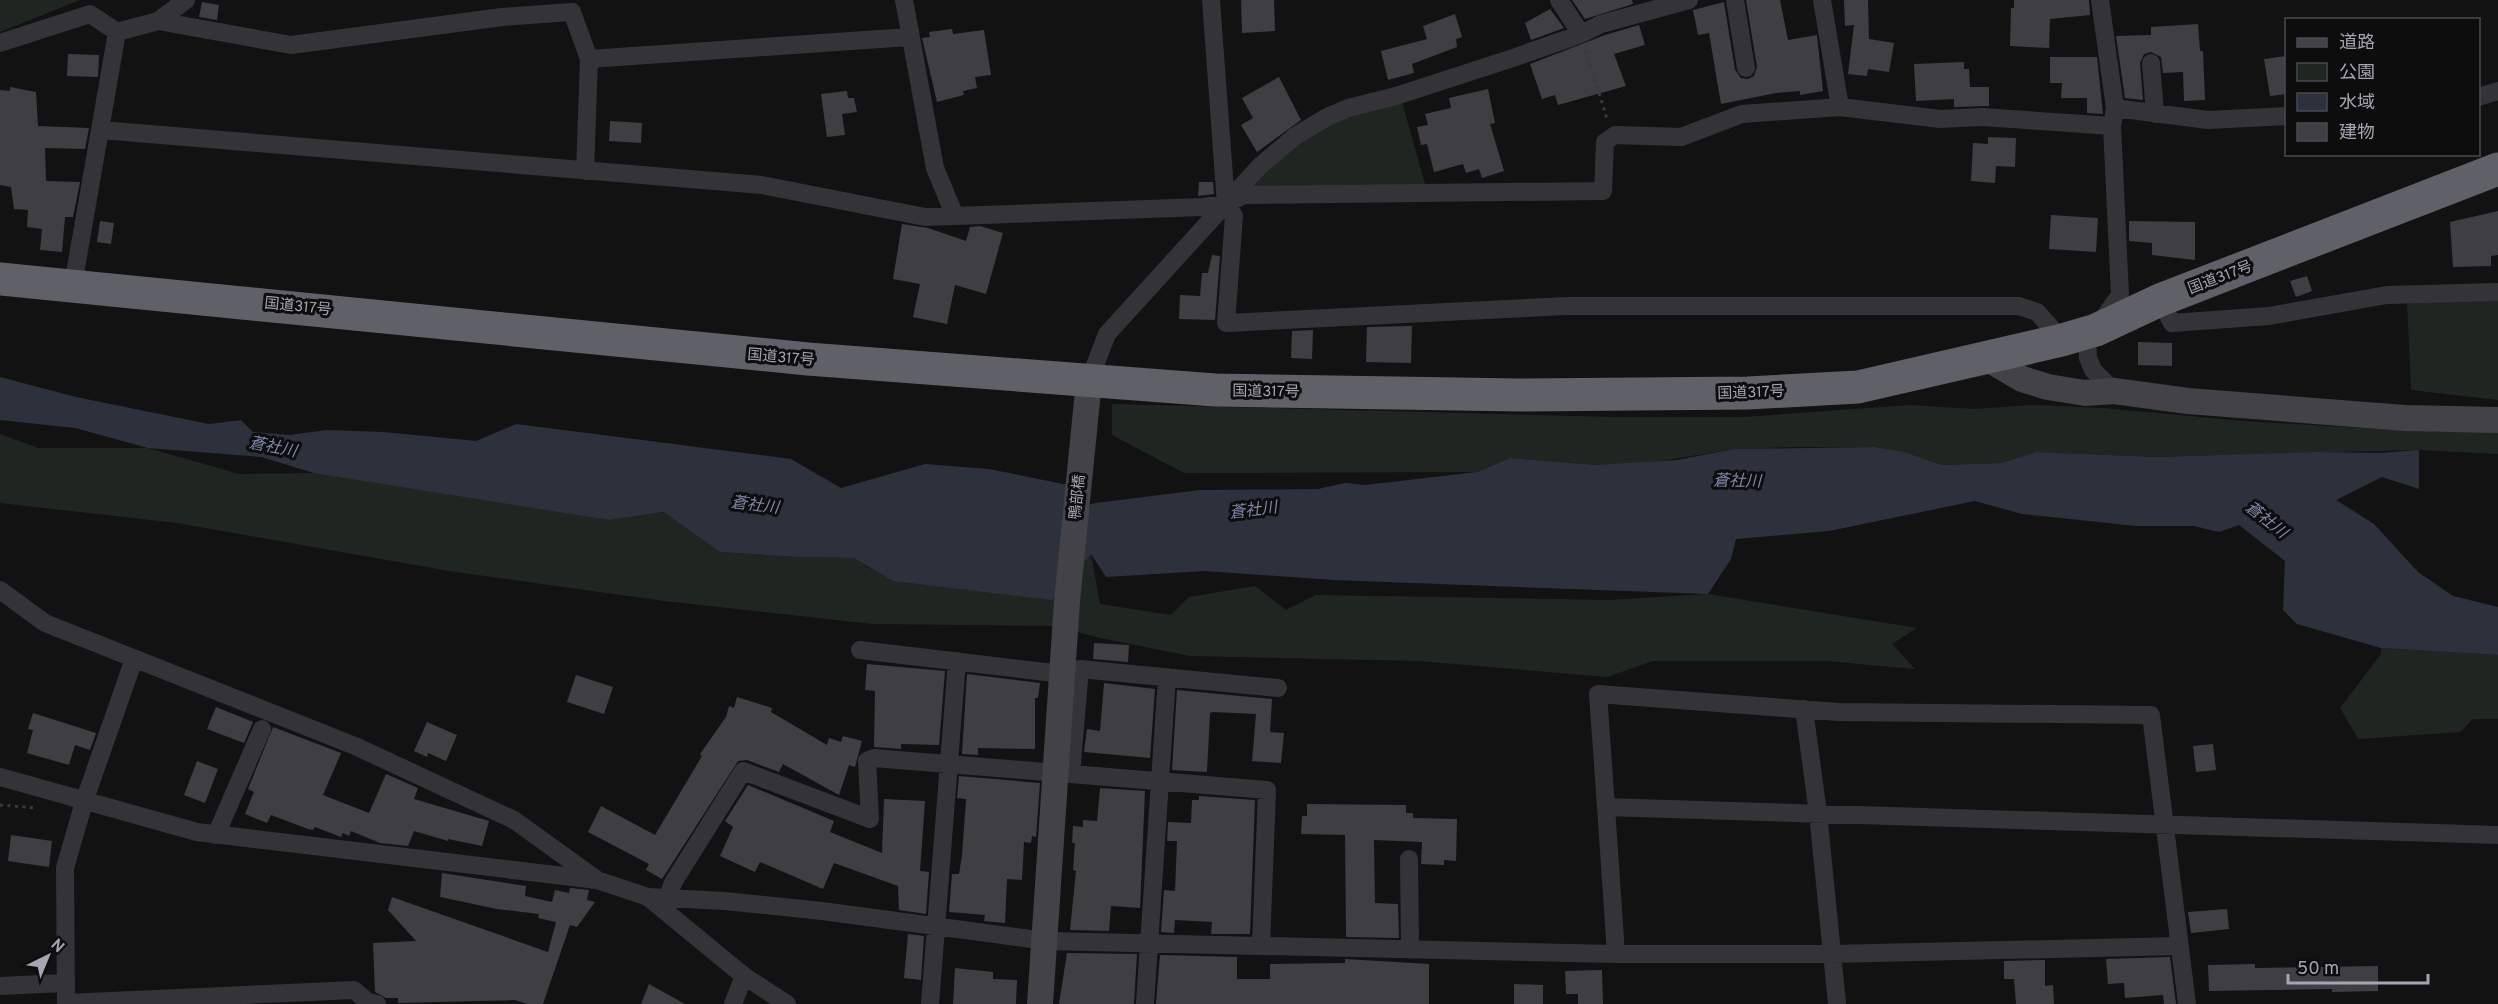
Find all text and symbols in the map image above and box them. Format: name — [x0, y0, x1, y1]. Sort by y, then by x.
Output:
legend — [2285, 18, 2480, 156]
text: 道路 — [2339, 32, 2375, 55]
text: 公園 — [2339, 62, 2375, 85]
text: 水域 — [2339, 92, 2375, 115]
text: 建物 — [2339, 122, 2375, 145]
street label: 国道317号 — [2186, 257, 2255, 299]
street label: 国道317号 — [263, 295, 332, 320]
street label: 国道317号 — [746, 346, 815, 371]
street label: 国道317号 — [1232, 382, 1300, 403]
street label: 国道317号 — [1717, 383, 1785, 404]
water label: 蒼社川 — [247, 434, 300, 463]
water label: 蒼社川 — [1713, 472, 1763, 492]
street label: 鴨部橋 — [1067, 474, 1090, 521]
water label: 蒼社川 — [730, 493, 782, 519]
water label: 蒼社川 — [1228, 498, 1280, 524]
water label: 蒼社川 — [2241, 498, 2292, 544]
north arrow — [18, 926, 78, 986]
text: N — [46, 935, 68, 958]
scale bar — [2288, 947, 2428, 985]
text: 50 m — [2297, 958, 2339, 981]

